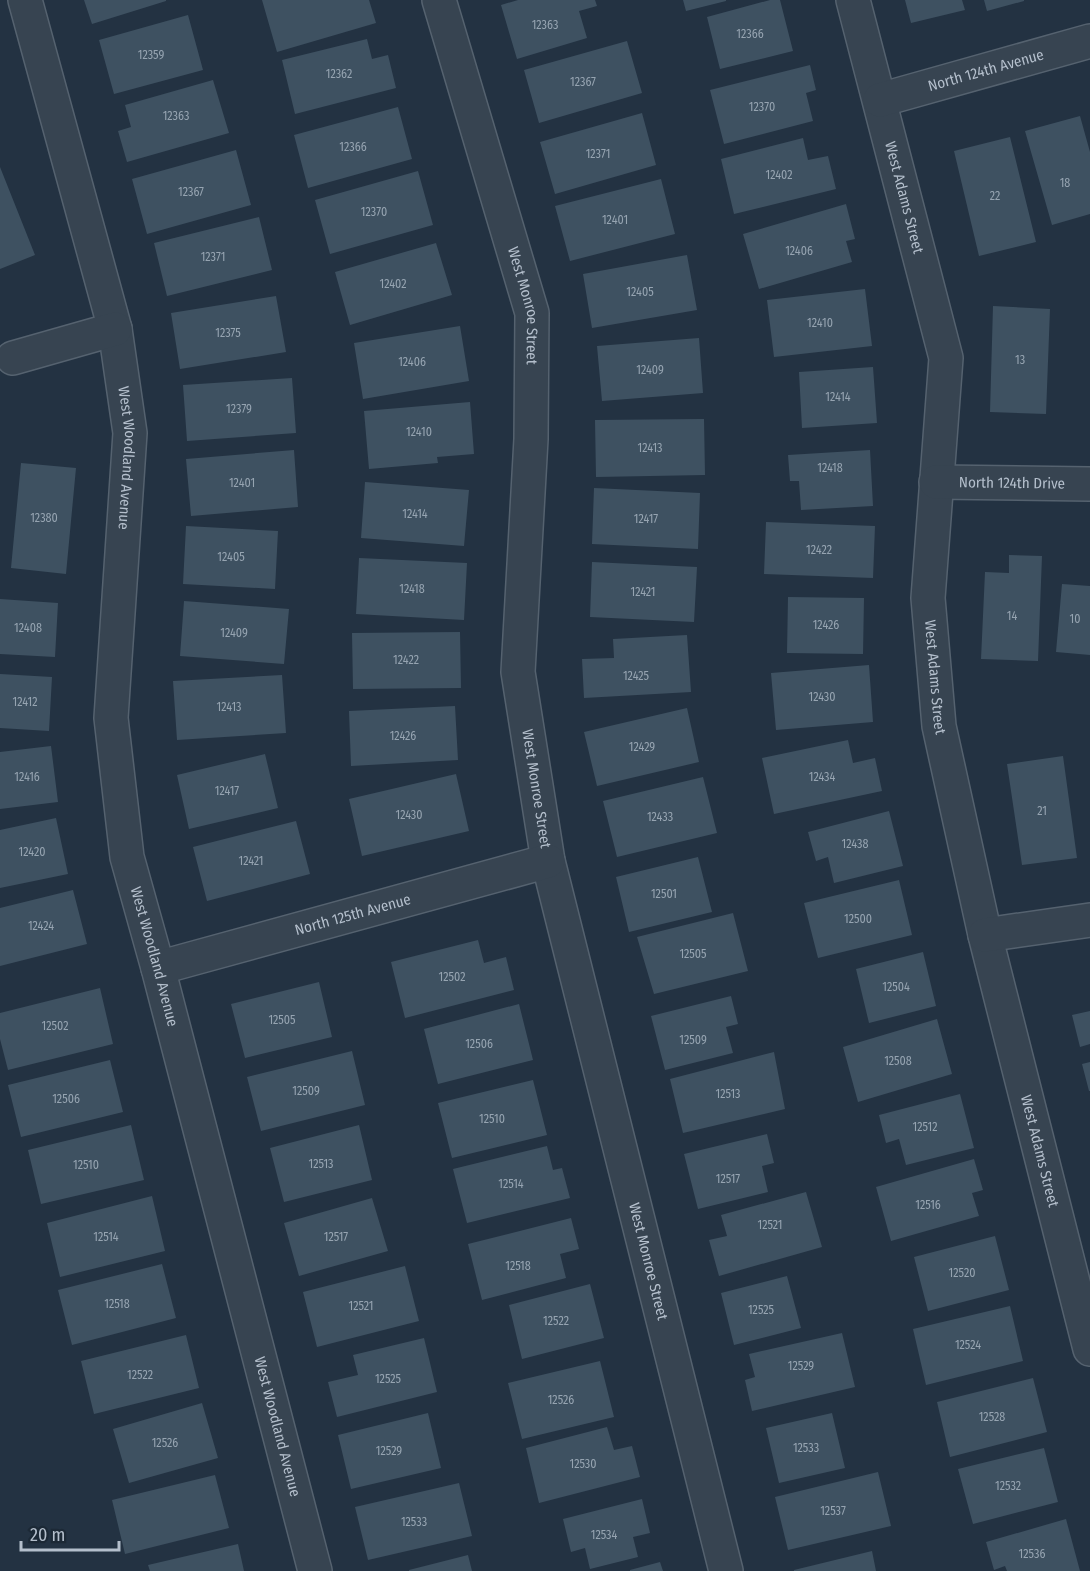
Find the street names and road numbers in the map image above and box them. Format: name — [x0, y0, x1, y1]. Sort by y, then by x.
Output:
street label: North 124th Avenue — [926, 45, 1046, 95]
street label: West Adams Street — [881, 139, 927, 255]
street label: West Monroe Street — [504, 245, 542, 365]
street label: West Woodland Avenue — [114, 385, 139, 530]
street label: North 124th Drive — [959, 473, 1065, 493]
street label: West Adams Street — [921, 619, 950, 736]
street label: West Monroe Street — [518, 728, 555, 850]
street label: West Woodland Avenue — [127, 885, 182, 1028]
street label: North 125th Avenue — [293, 890, 413, 939]
street label: West Adams Street — [1017, 1093, 1063, 1209]
street label: West Monroe Street — [625, 1201, 672, 1322]
street label: West Woodland Avenue — [251, 1355, 304, 1499]

